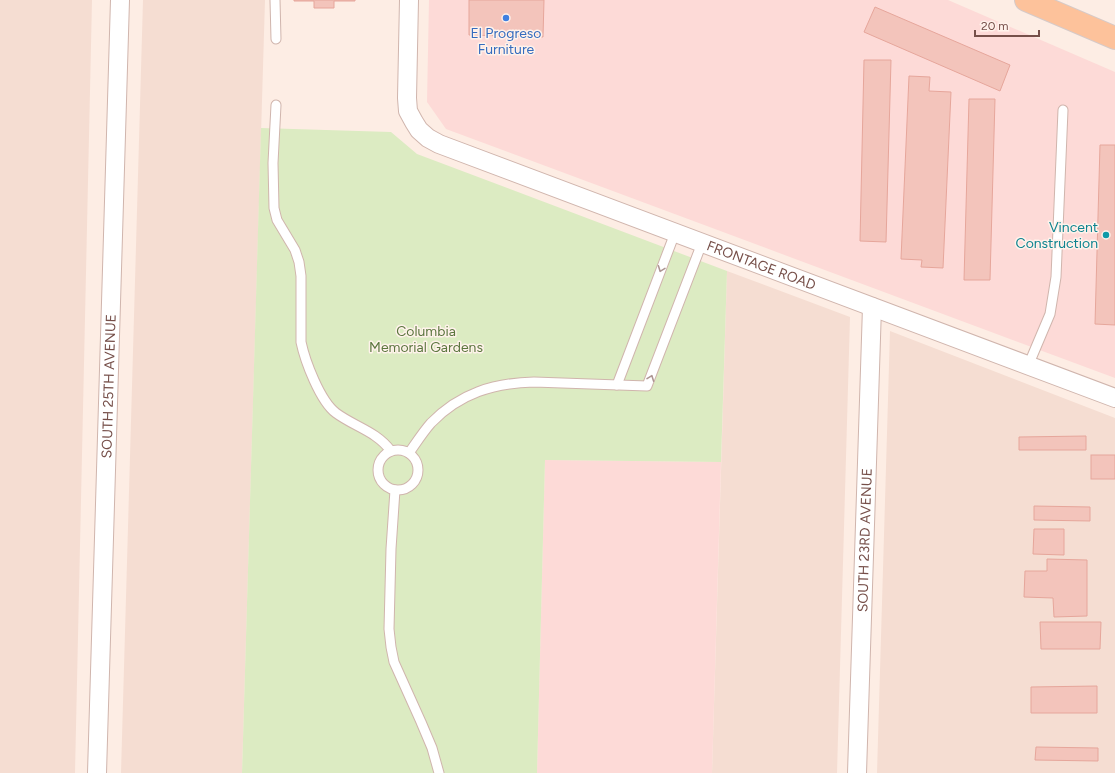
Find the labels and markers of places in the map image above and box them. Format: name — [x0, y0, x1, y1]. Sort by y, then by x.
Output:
marker: El Progreso Furniture — [501, 13, 511, 23]
place label: El Progreso Furniture — [471, 25, 541, 58]
place label: Vincent Construction — [1016, 219, 1098, 252]
marker: Vincent Construction — [1101, 230, 1111, 240]

